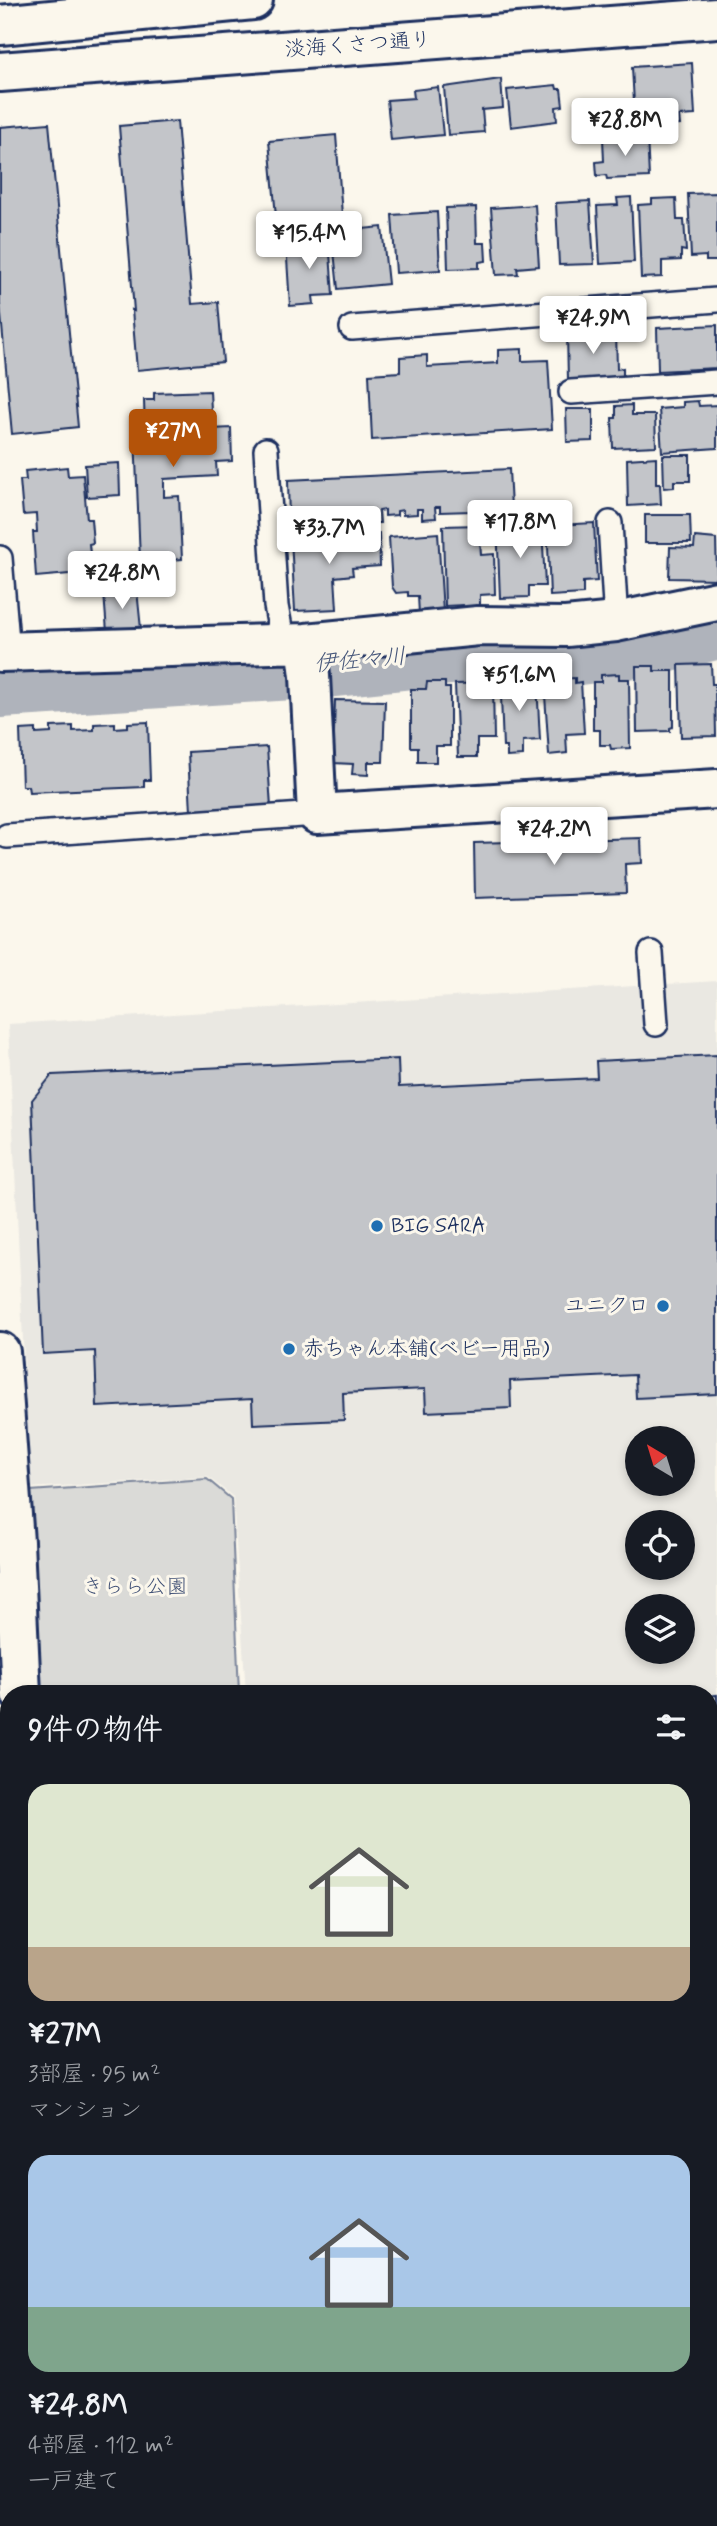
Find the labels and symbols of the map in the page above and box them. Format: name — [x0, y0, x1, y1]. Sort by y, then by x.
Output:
street label: 淡海くさつ通り — [284, 26, 432, 64]
pin: ¥28.8M — [568, 99, 682, 158]
pin: ¥15.4M — [252, 212, 366, 271]
pin: ¥24.9M — [536, 296, 650, 356]
pin: ¥27M — [132, 410, 214, 469]
pin: ¥17.8M — [463, 500, 577, 560]
pin: ¥33.7M — [272, 506, 386, 566]
pin: ¥24.8M — [65, 552, 179, 611]
water label: 伊佐々川 — [313, 642, 407, 680]
pin: ¥51.6M — [462, 654, 576, 713]
pin: ¥24.2M — [497, 808, 611, 867]
place label: BIG SARA — [391, 1212, 486, 1240]
marker: BIG SARA — [369, 1218, 385, 1234]
place label: ユニクロ — [565, 1292, 649, 1320]
marker: ユニクロ — [655, 1298, 671, 1314]
place label: 赤ちゃん本舗(ベビー用品) — [303, 1335, 550, 1363]
marker: 赤ちゃん本舗(ベビー用品) — [281, 1341, 297, 1357]
north arrow — [625, 1426, 695, 1496]
park label: きらら公園 — [83, 1573, 188, 1601]

